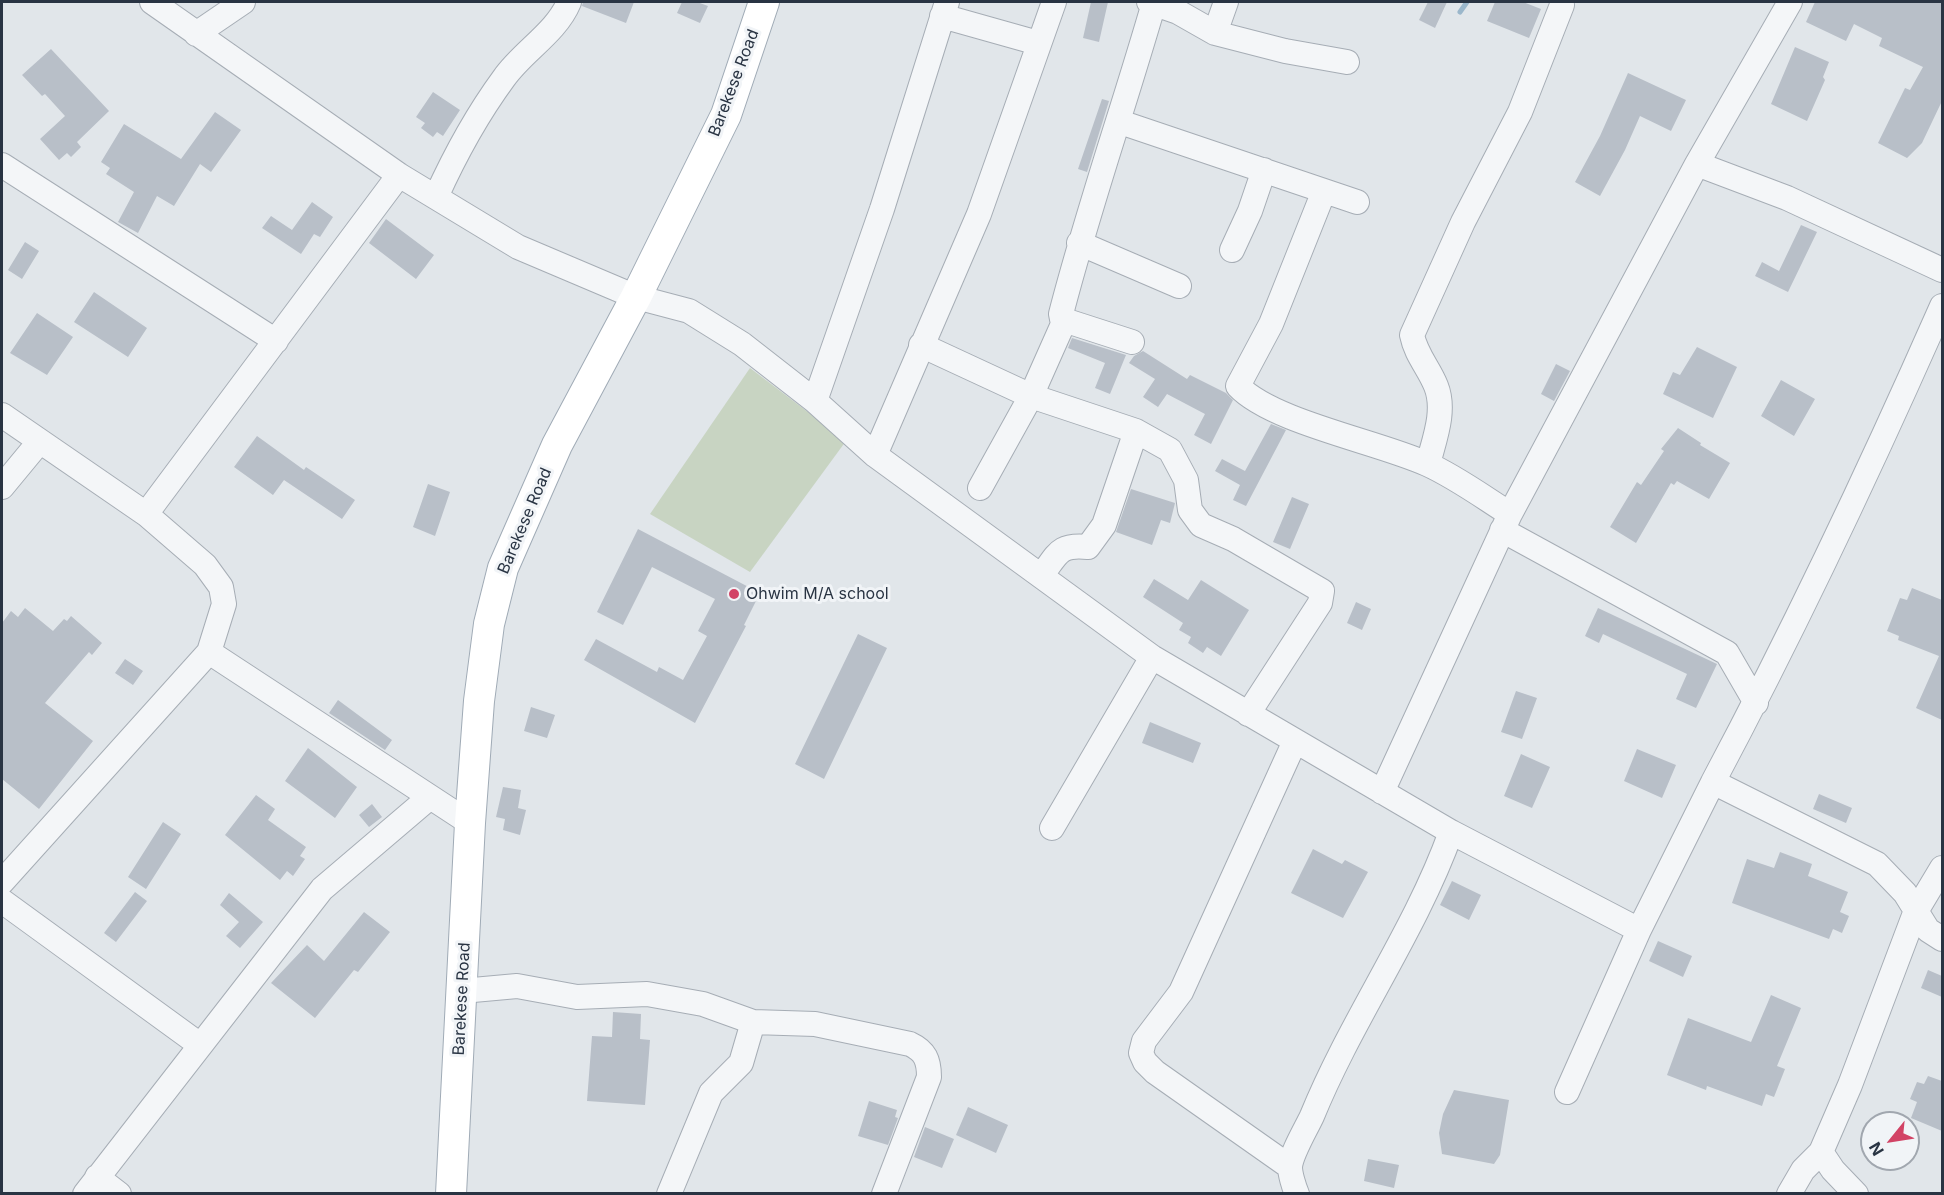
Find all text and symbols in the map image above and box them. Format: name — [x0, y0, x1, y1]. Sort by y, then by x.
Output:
street label: Barekese Road — [705, 27, 763, 139]
street label: Barekese Road — [494, 465, 556, 577]
place label: Ohwim M/A school — [746, 584, 889, 604]
marker: Ohwim M/A school — [727, 587, 741, 601]
street label: Barekese Road — [449, 942, 475, 1056]
north arrow — [1860, 1111, 1920, 1171]
text: N — [1864, 1139, 1888, 1159]

